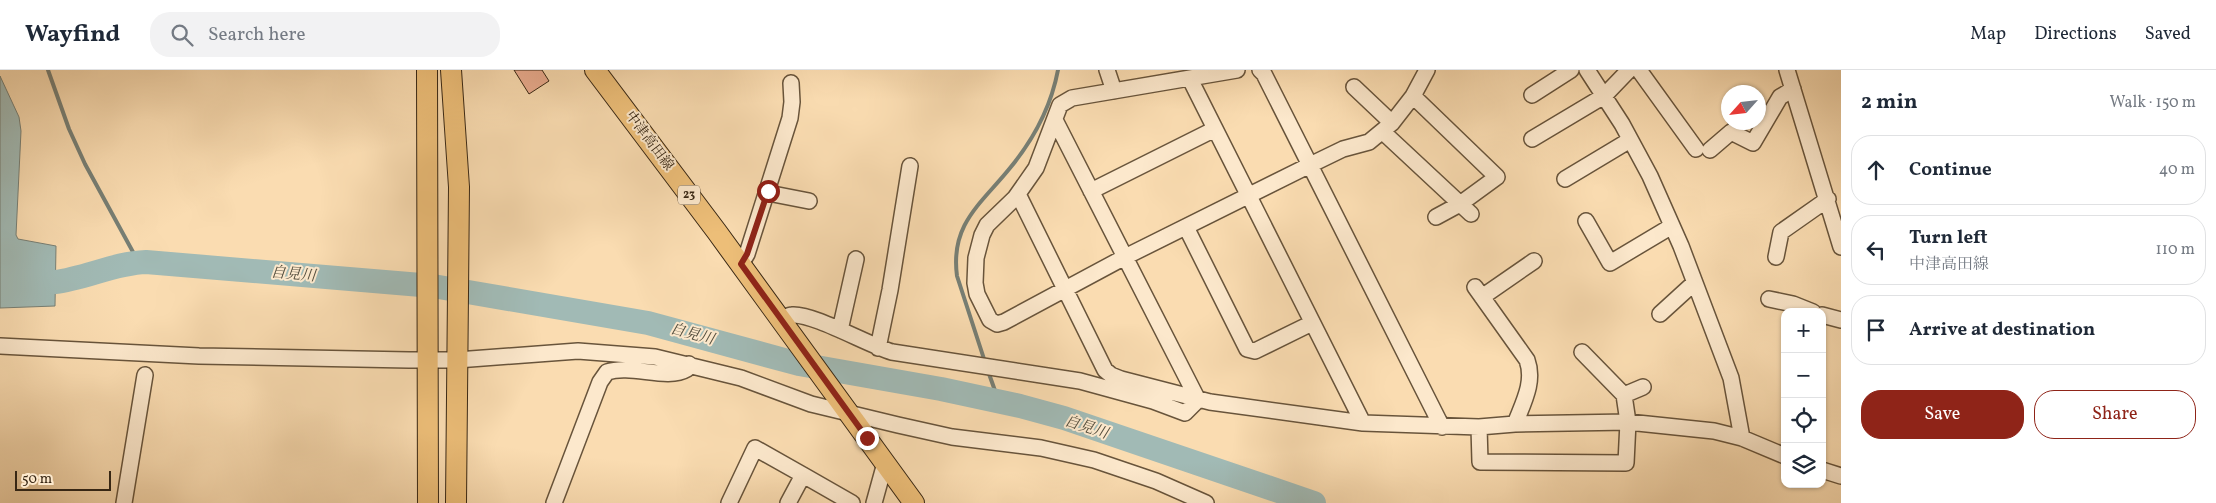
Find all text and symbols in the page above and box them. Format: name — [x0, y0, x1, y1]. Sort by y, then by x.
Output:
search box — [150, 12, 500, 57]
text: Wayfind — [25, 18, 120, 52]
icon: search — [168, 21, 196, 49]
text: Search here — [208, 22, 305, 48]
text: Map — [1970, 22, 2006, 47]
text: Directions — [2034, 22, 2117, 47]
text: Saved — [2145, 22, 2191, 47]
north arrow — [1721, 85, 1766, 130]
text: 2 min — [1861, 88, 1918, 117]
text: Walk · 150 m — [2110, 92, 2196, 114]
street label: 中津高田線 — [620, 107, 678, 175]
icon: ahead — [1862, 156, 1890, 184]
text: Continue — [1909, 157, 1992, 183]
text: 40 m — [2159, 159, 2195, 181]
route start — [757, 180, 780, 203]
road number: 23 — [678, 186, 700, 204]
text: Turn left — [1909, 225, 1988, 251]
icon: left — [1862, 236, 1890, 264]
text: 110 m — [2156, 239, 2195, 261]
text: 中津高田線 — [1909, 254, 1989, 276]
water label: 自見川 — [270, 263, 318, 288]
map controls — [1781, 308, 1826, 488]
button: + — [1781, 308, 1826, 353]
icon: arrive — [1862, 316, 1890, 344]
text: Arrive at destination — [1909, 317, 2095, 343]
water label: 自見川 — [668, 319, 718, 351]
button: − — [1781, 353, 1826, 398]
button: Save — [1861, 390, 2024, 439]
button: Share — [2034, 390, 2196, 439]
button: locate — [1781, 398, 1826, 443]
water label: 自見川 — [1061, 411, 1113, 446]
route end — [856, 427, 879, 450]
button: layers — [1781, 443, 1826, 488]
scale bar — [15, 468, 111, 491]
text: 50 m — [22, 470, 52, 489]

